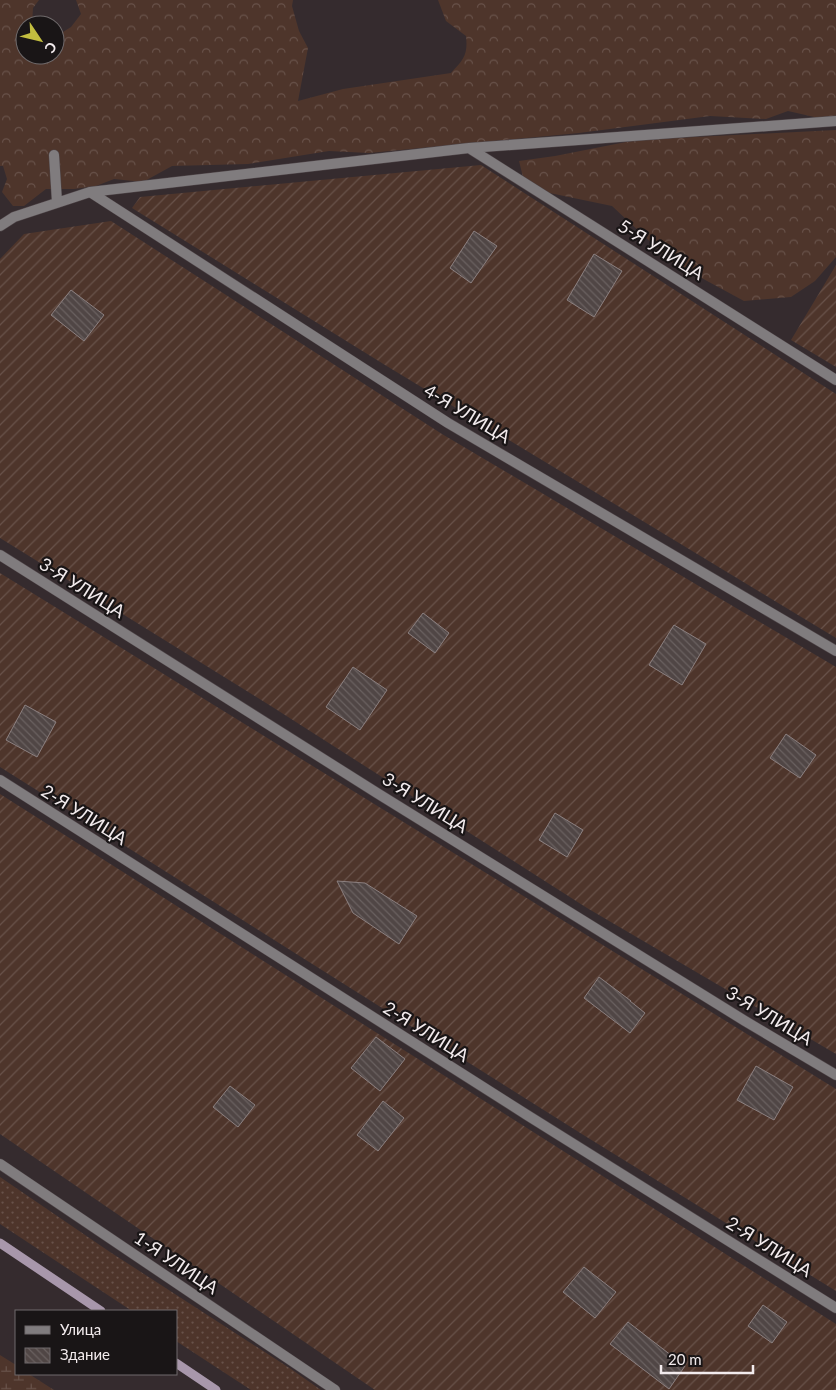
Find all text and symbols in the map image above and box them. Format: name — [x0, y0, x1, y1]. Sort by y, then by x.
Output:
north arrow — [15, 15, 65, 65]
text: С — [41, 39, 61, 57]
street label: 5-Я УЛИЦА — [615, 214, 709, 285]
street label: 4-Я УЛИЦА — [420, 379, 515, 448]
street label: 3-Я УЛИЦА — [36, 552, 130, 623]
street label: 3-Я УЛИЦА — [379, 767, 473, 838]
street label: 2-Я УЛИЦА — [38, 779, 132, 850]
street label: 3-Я УЛИЦА — [722, 981, 817, 1050]
street label: 2-Я УЛИЦА — [380, 996, 474, 1067]
street label: 2-Я УЛИЦА — [723, 1211, 817, 1282]
street label: 1-Я УЛИЦА — [130, 1226, 224, 1299]
legend — [15, 1310, 178, 1375]
text: Улица — [60, 1320, 101, 1338]
scale bar — [661, 1342, 754, 1374]
text: Здание — [60, 1345, 110, 1363]
text: 20 m — [668, 1350, 702, 1368]

